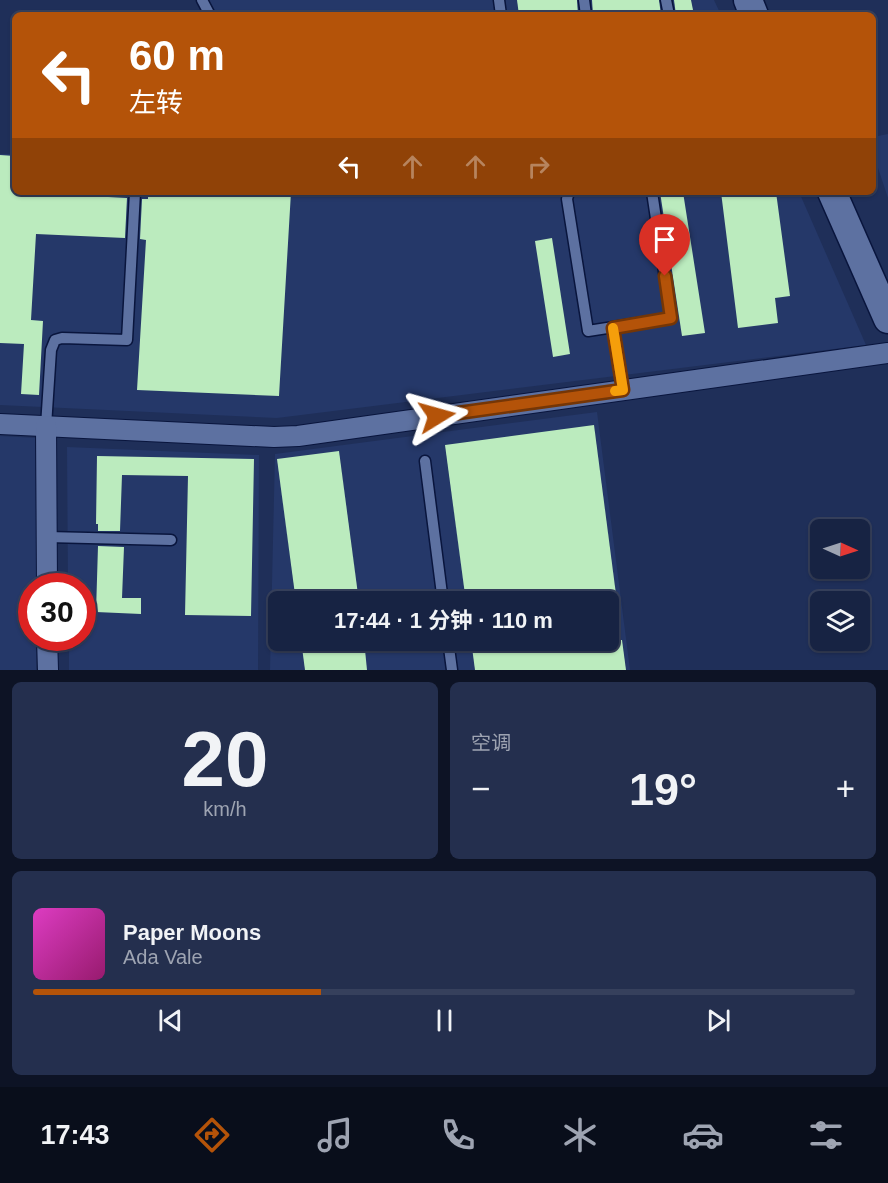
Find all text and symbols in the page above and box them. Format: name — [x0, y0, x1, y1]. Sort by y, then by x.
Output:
text: 60 m — [129, 32, 225, 79]
icon: left — [30, 36, 108, 114]
text: 左转 — [129, 88, 183, 118]
icon: left — [333, 150, 366, 183]
icon: ahead — [396, 150, 429, 183]
icon: ahead — [459, 150, 492, 183]
icon: right — [522, 150, 555, 183]
pin — [639, 214, 690, 276]
icon: arrive — [648, 223, 681, 256]
position arrow — [405, 384, 469, 448]
north arrow — [810, 519, 870, 579]
map controls — [810, 519, 870, 651]
speed limit sign: 30 — [18, 573, 96, 651]
button: layers — [810, 591, 870, 651]
text: 17:44 · 1 分钟 · 110 m — [334, 608, 553, 633]
text: 20 — [182, 715, 268, 803]
text: 空调 — [471, 732, 511, 754]
text: 19° — [629, 764, 697, 815]
text: − — [471, 770, 490, 807]
text: + — [836, 770, 855, 807]
text: km/h — [203, 798, 247, 820]
text: Paper Moons — [123, 920, 261, 945]
text: Ada Vale — [123, 946, 203, 968]
icon: previous — [154, 1004, 187, 1037]
icon: pause — [428, 1004, 461, 1037]
icon: next — [702, 1004, 735, 1037]
icon: directions — [191, 1114, 233, 1156]
icon: music — [314, 1114, 356, 1156]
icon: phone — [437, 1114, 479, 1156]
icon: climate — [559, 1114, 601, 1156]
icon: car — [682, 1114, 724, 1156]
icon: filters — [805, 1114, 847, 1156]
text: 17:43 — [40, 1120, 110, 1150]

